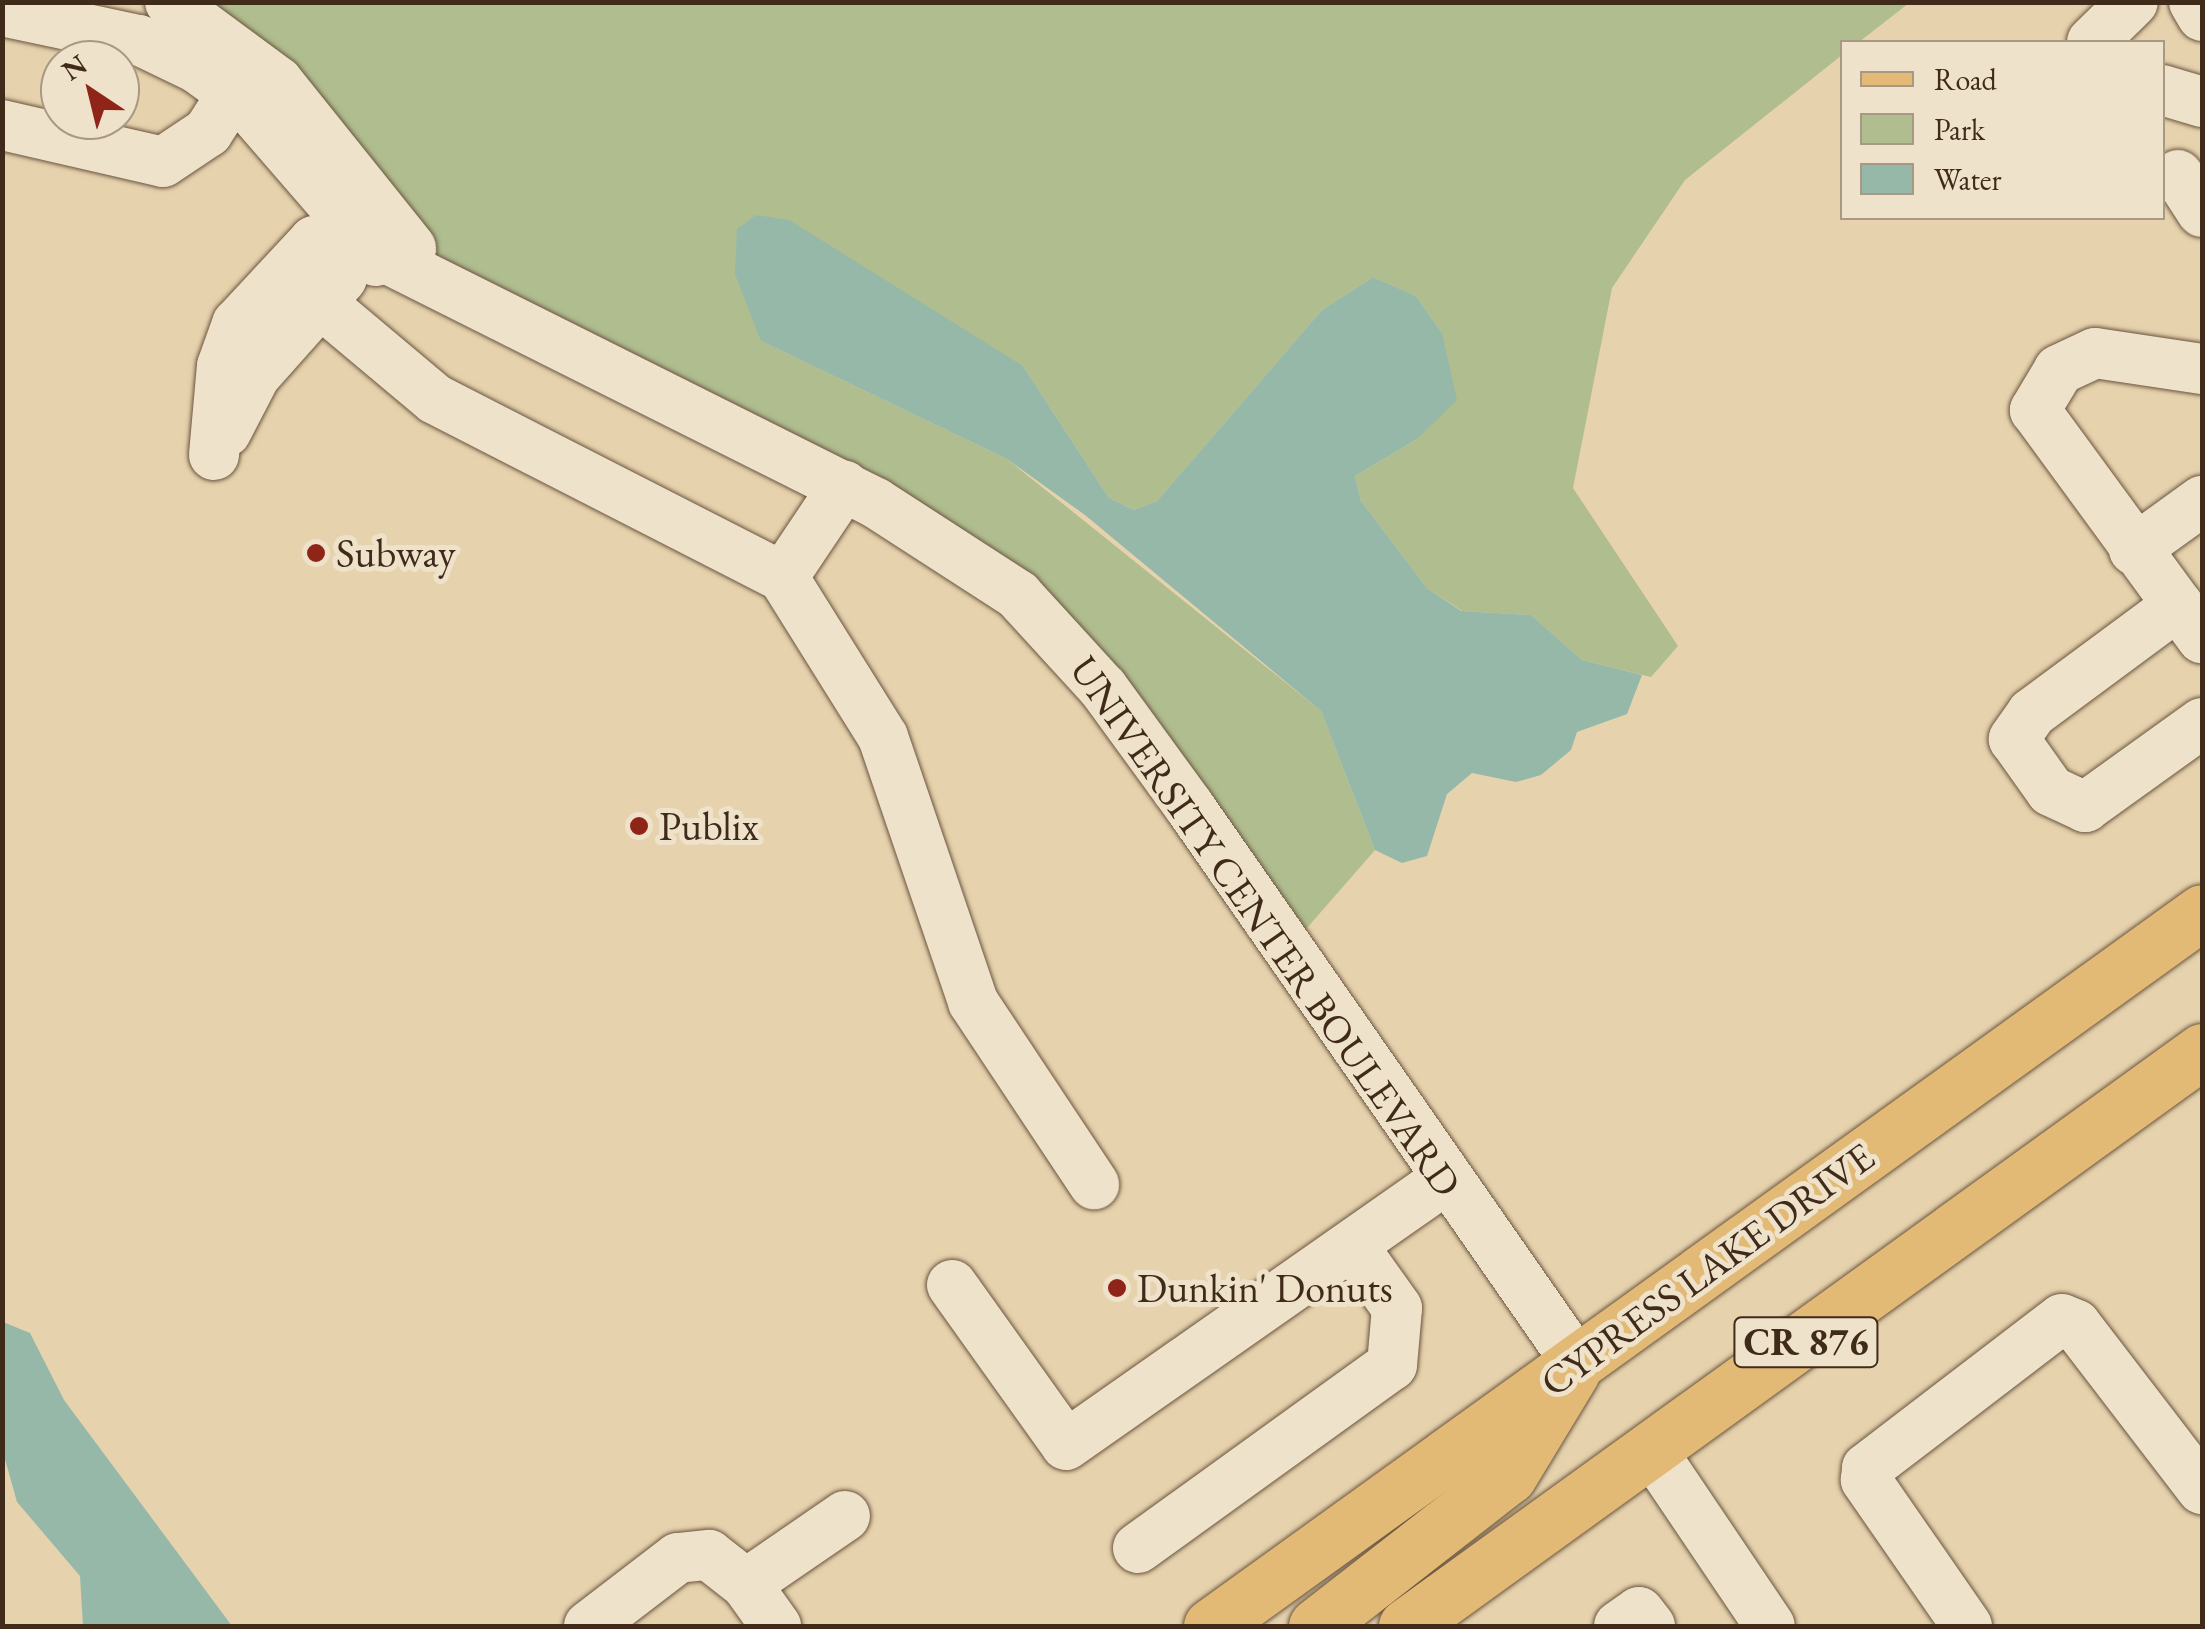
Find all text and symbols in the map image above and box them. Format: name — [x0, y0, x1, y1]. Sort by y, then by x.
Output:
north arrow — [40, 40, 140, 140]
legend — [1840, 40, 2165, 220]
text: N — [54, 46, 94, 88]
text: Road — [1934, 60, 1997, 99]
text: Park — [1934, 110, 1985, 149]
text: Water — [1934, 160, 2002, 199]
place label: Subway — [336, 529, 456, 577]
marker: Subway — [305, 542, 327, 564]
street label: UNIVERSITY CENTER BOULEVARD — [1060, 646, 1472, 1206]
place label: Publix — [659, 802, 759, 850]
marker: Publix — [628, 815, 650, 837]
street label: CYPRESS LAKE DRIVE — [1531, 1132, 1883, 1406]
place label: Dunkin' Donuts — [1137, 1264, 1393, 1312]
marker: Dunkin' Donuts — [1106, 1277, 1128, 1299]
road number: CR 876 — [1731, 1309, 1881, 1375]

